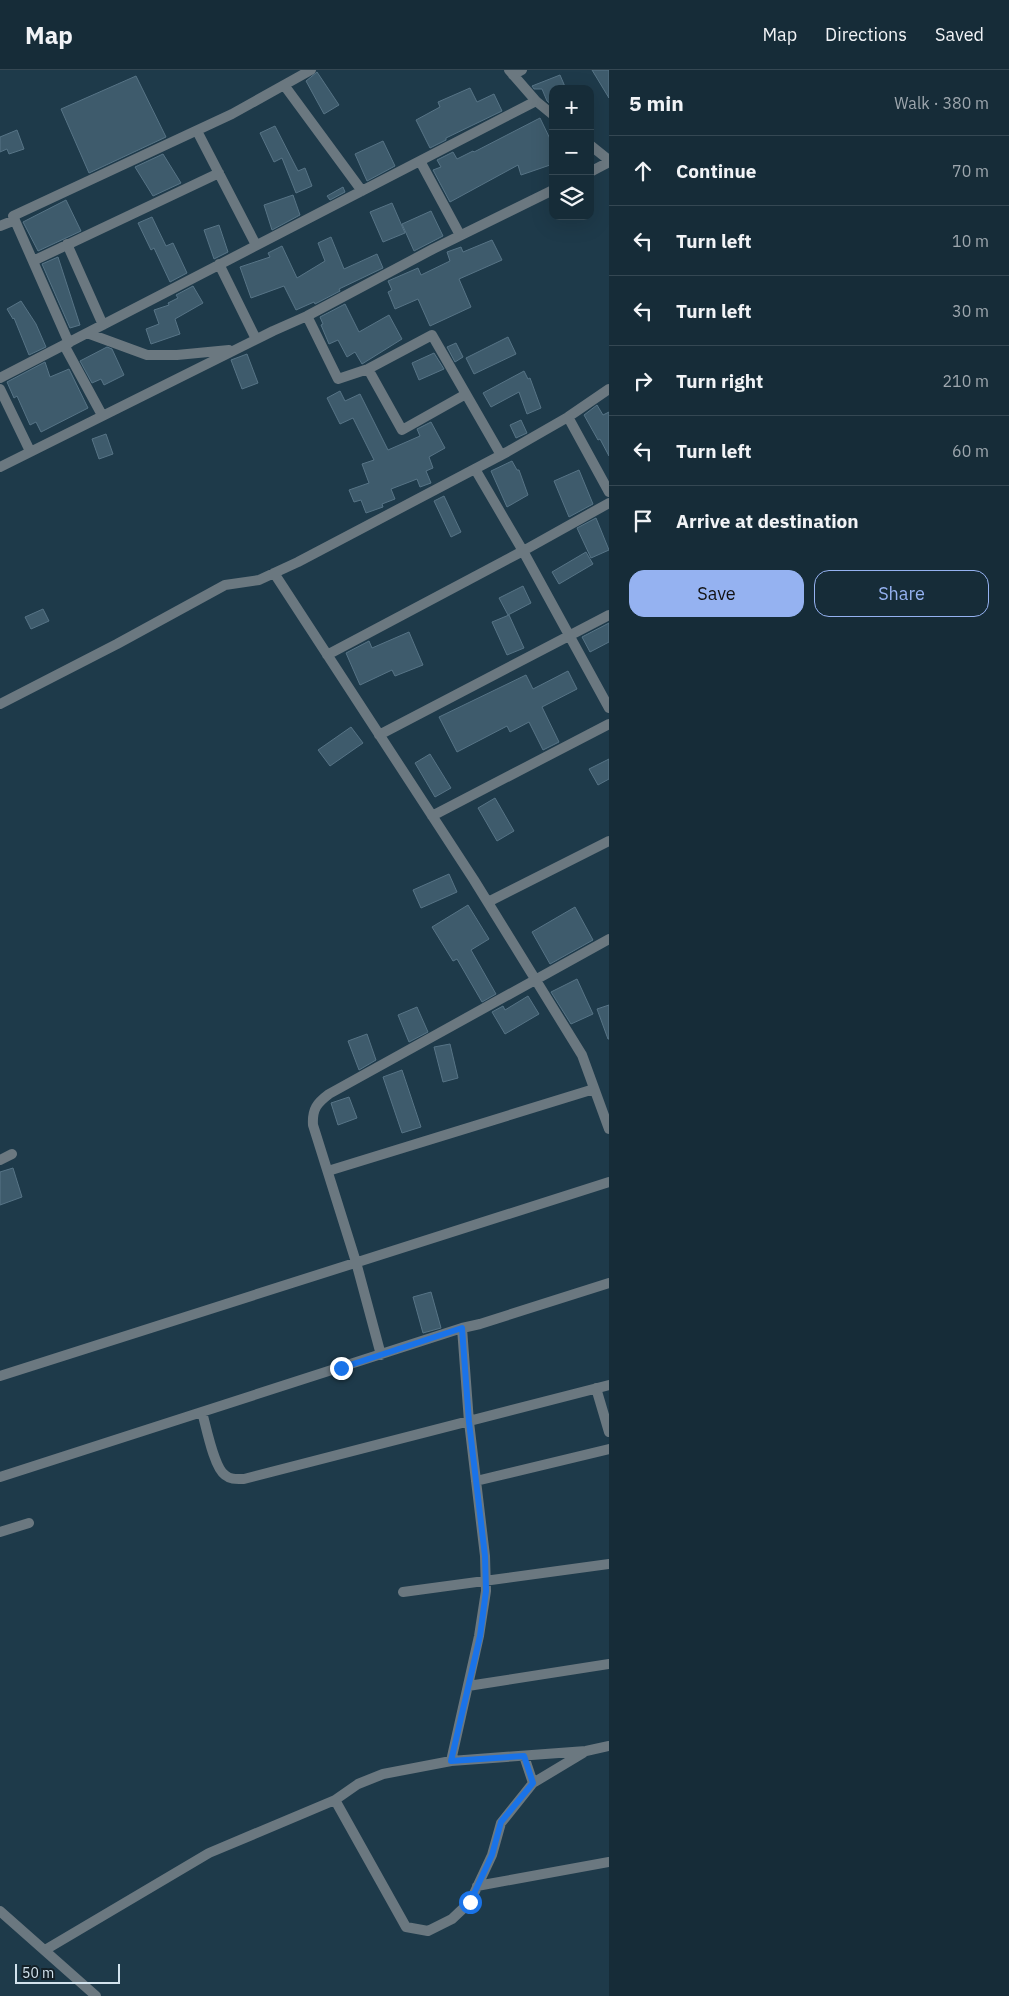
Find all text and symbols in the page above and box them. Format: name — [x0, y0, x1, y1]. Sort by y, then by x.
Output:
text: Map — [25, 19, 73, 51]
text: Map — [762, 23, 797, 46]
text: Directions — [825, 23, 907, 46]
text: Saved — [935, 23, 984, 46]
map controls — [549, 85, 594, 220]
button: + — [549, 85, 594, 130]
text: 5 min — [629, 89, 684, 117]
text: Walk · 380 m — [894, 93, 989, 113]
button: − — [549, 130, 594, 175]
icon: ahead — [629, 157, 657, 185]
text: Continue — [676, 159, 756, 183]
text: 70 m — [952, 161, 989, 181]
button: layers — [549, 175, 594, 220]
icon: left — [629, 227, 657, 255]
text: Turn left — [676, 229, 752, 253]
text: 10 m — [952, 231, 989, 251]
icon: left — [629, 297, 657, 325]
text: Turn left — [676, 299, 752, 323]
text: 30 m — [952, 301, 989, 321]
icon: right — [629, 367, 657, 395]
text: Turn right — [676, 369, 763, 393]
text: 210 m — [942, 371, 989, 391]
icon: left — [629, 437, 657, 465]
text: Turn left — [676, 439, 752, 463]
text: 60 m — [952, 441, 989, 461]
icon: arrive — [629, 507, 657, 535]
text: Arrive at destination — [676, 509, 859, 533]
button: Save — [629, 570, 804, 617]
button: Share — [814, 570, 989, 617]
route end — [330, 1357, 353, 1380]
route start — [459, 1891, 482, 1914]
scale bar — [15, 1961, 120, 1984]
text: 50 m — [22, 1964, 54, 1982]

